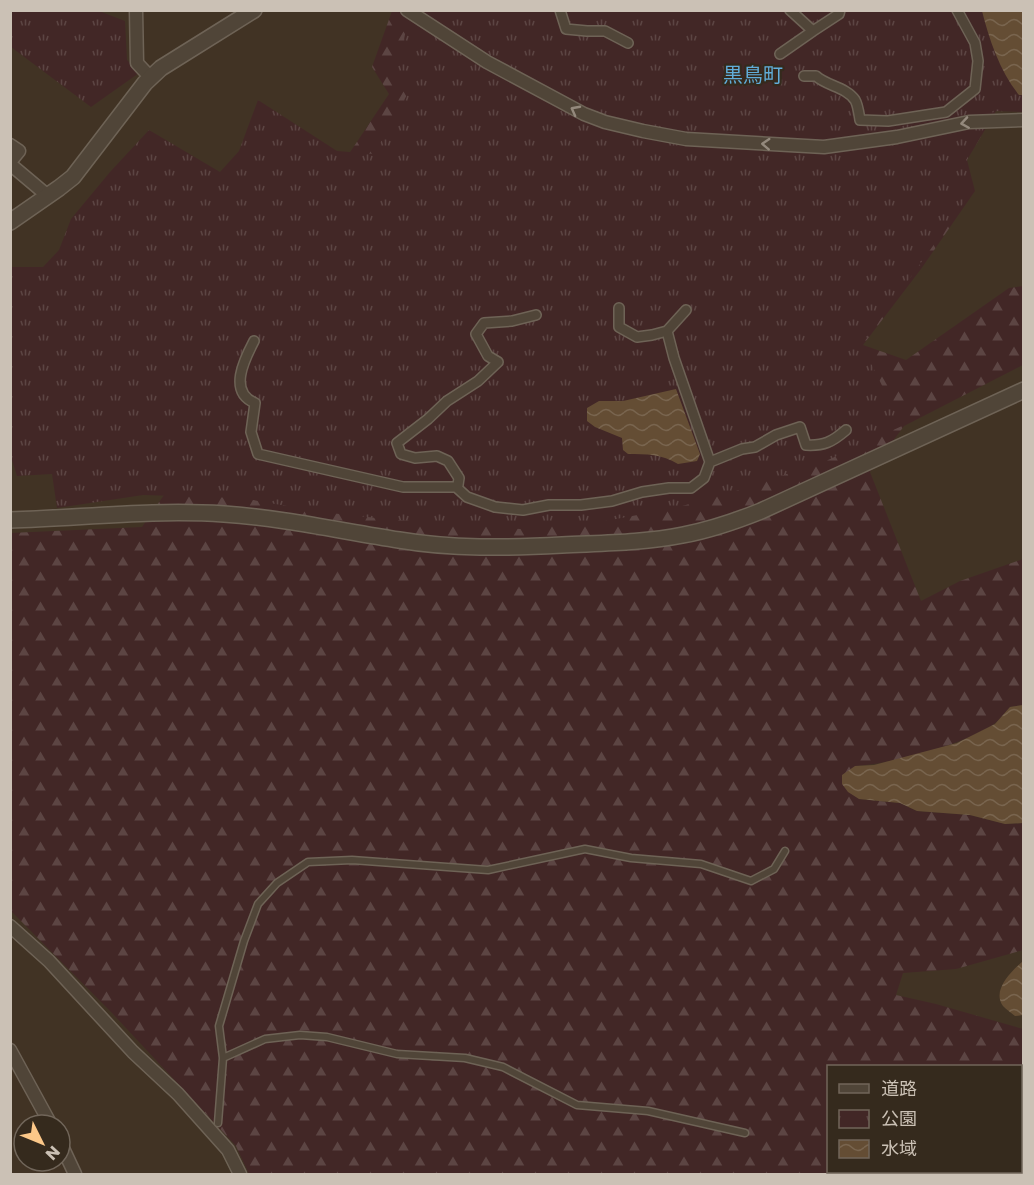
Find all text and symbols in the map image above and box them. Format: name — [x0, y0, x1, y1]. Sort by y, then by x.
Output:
district label: 黒鳥町 — [723, 61, 783, 89]
one-way arrow — [571, 106, 582, 117]
one-way arrow — [961, 116, 971, 129]
one-way arrow — [761, 138, 770, 151]
legend — [827, 1065, 1022, 1173]
text: 道路 — [881, 1076, 917, 1101]
text: 公園 — [881, 1106, 917, 1131]
north arrow — [12, 1113, 72, 1173]
text: 水域 — [881, 1136, 917, 1161]
text: N — [40, 1141, 65, 1165]

